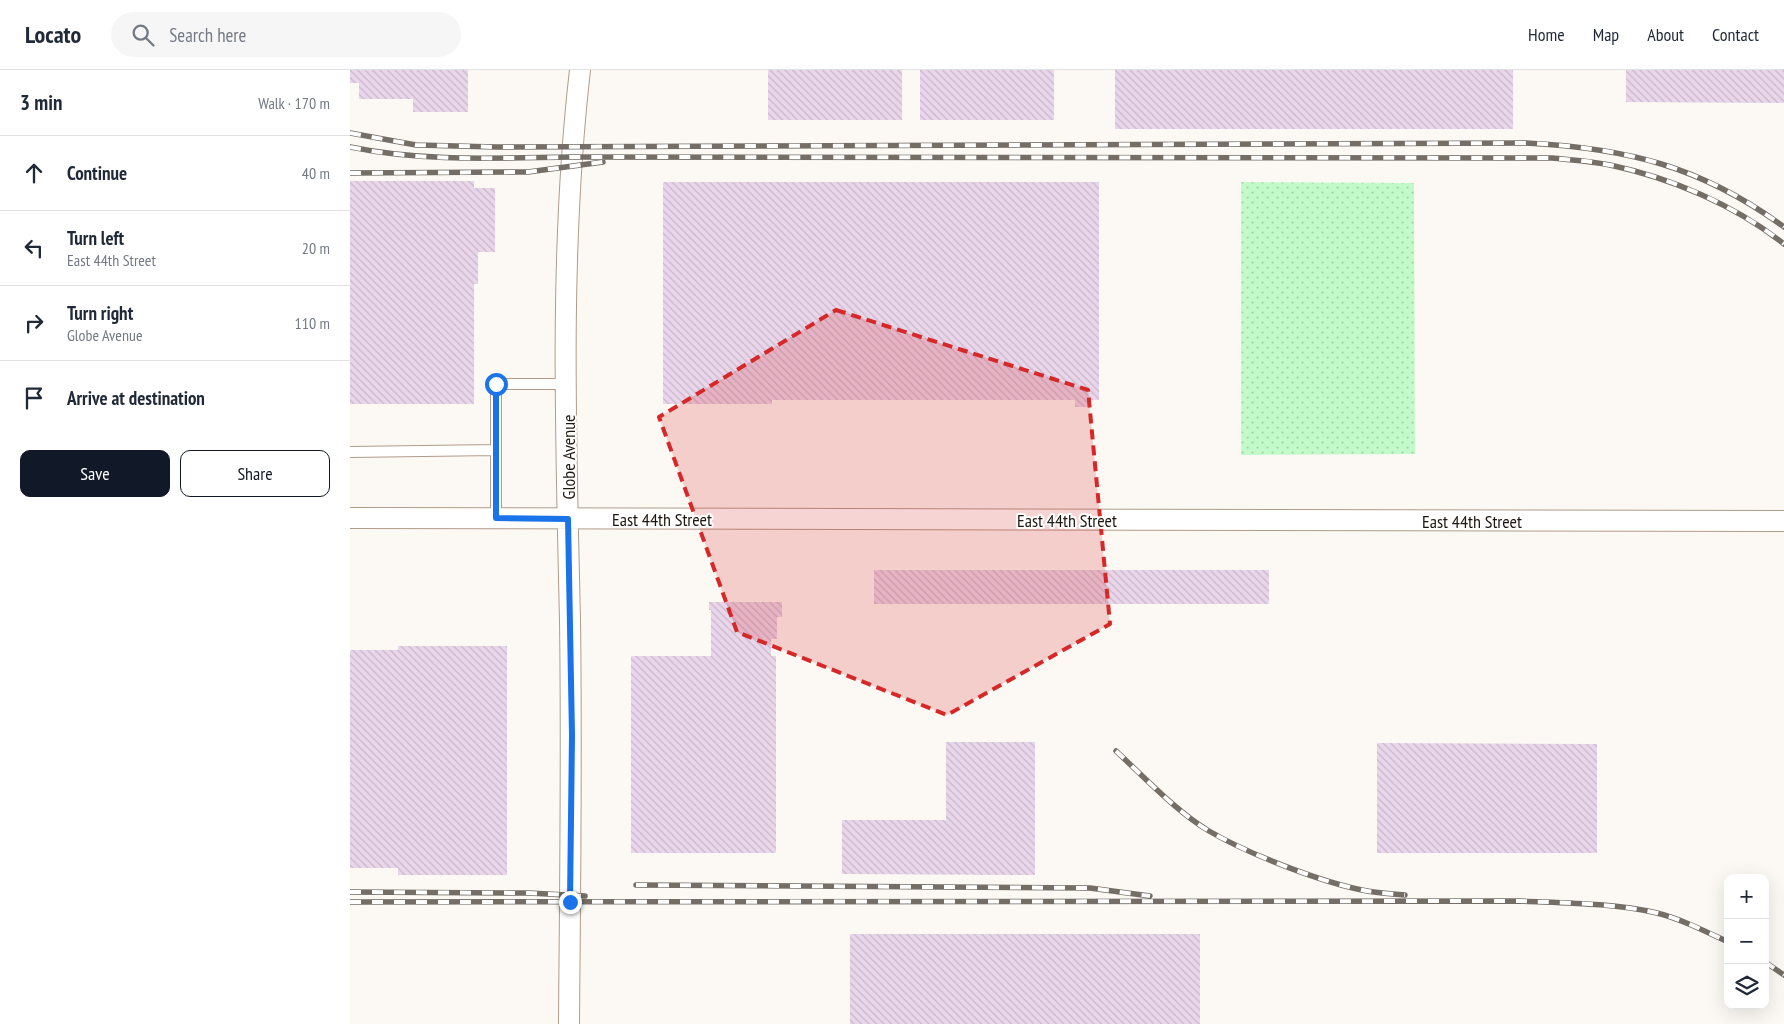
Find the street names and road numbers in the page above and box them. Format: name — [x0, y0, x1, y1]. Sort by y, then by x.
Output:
street label: Globe Avenue — [557, 415, 580, 499]
street label: East 44th Street — [612, 508, 712, 531]
street label: East 44th Street — [1017, 509, 1117, 532]
street label: East 44th Street — [1422, 510, 1522, 533]

